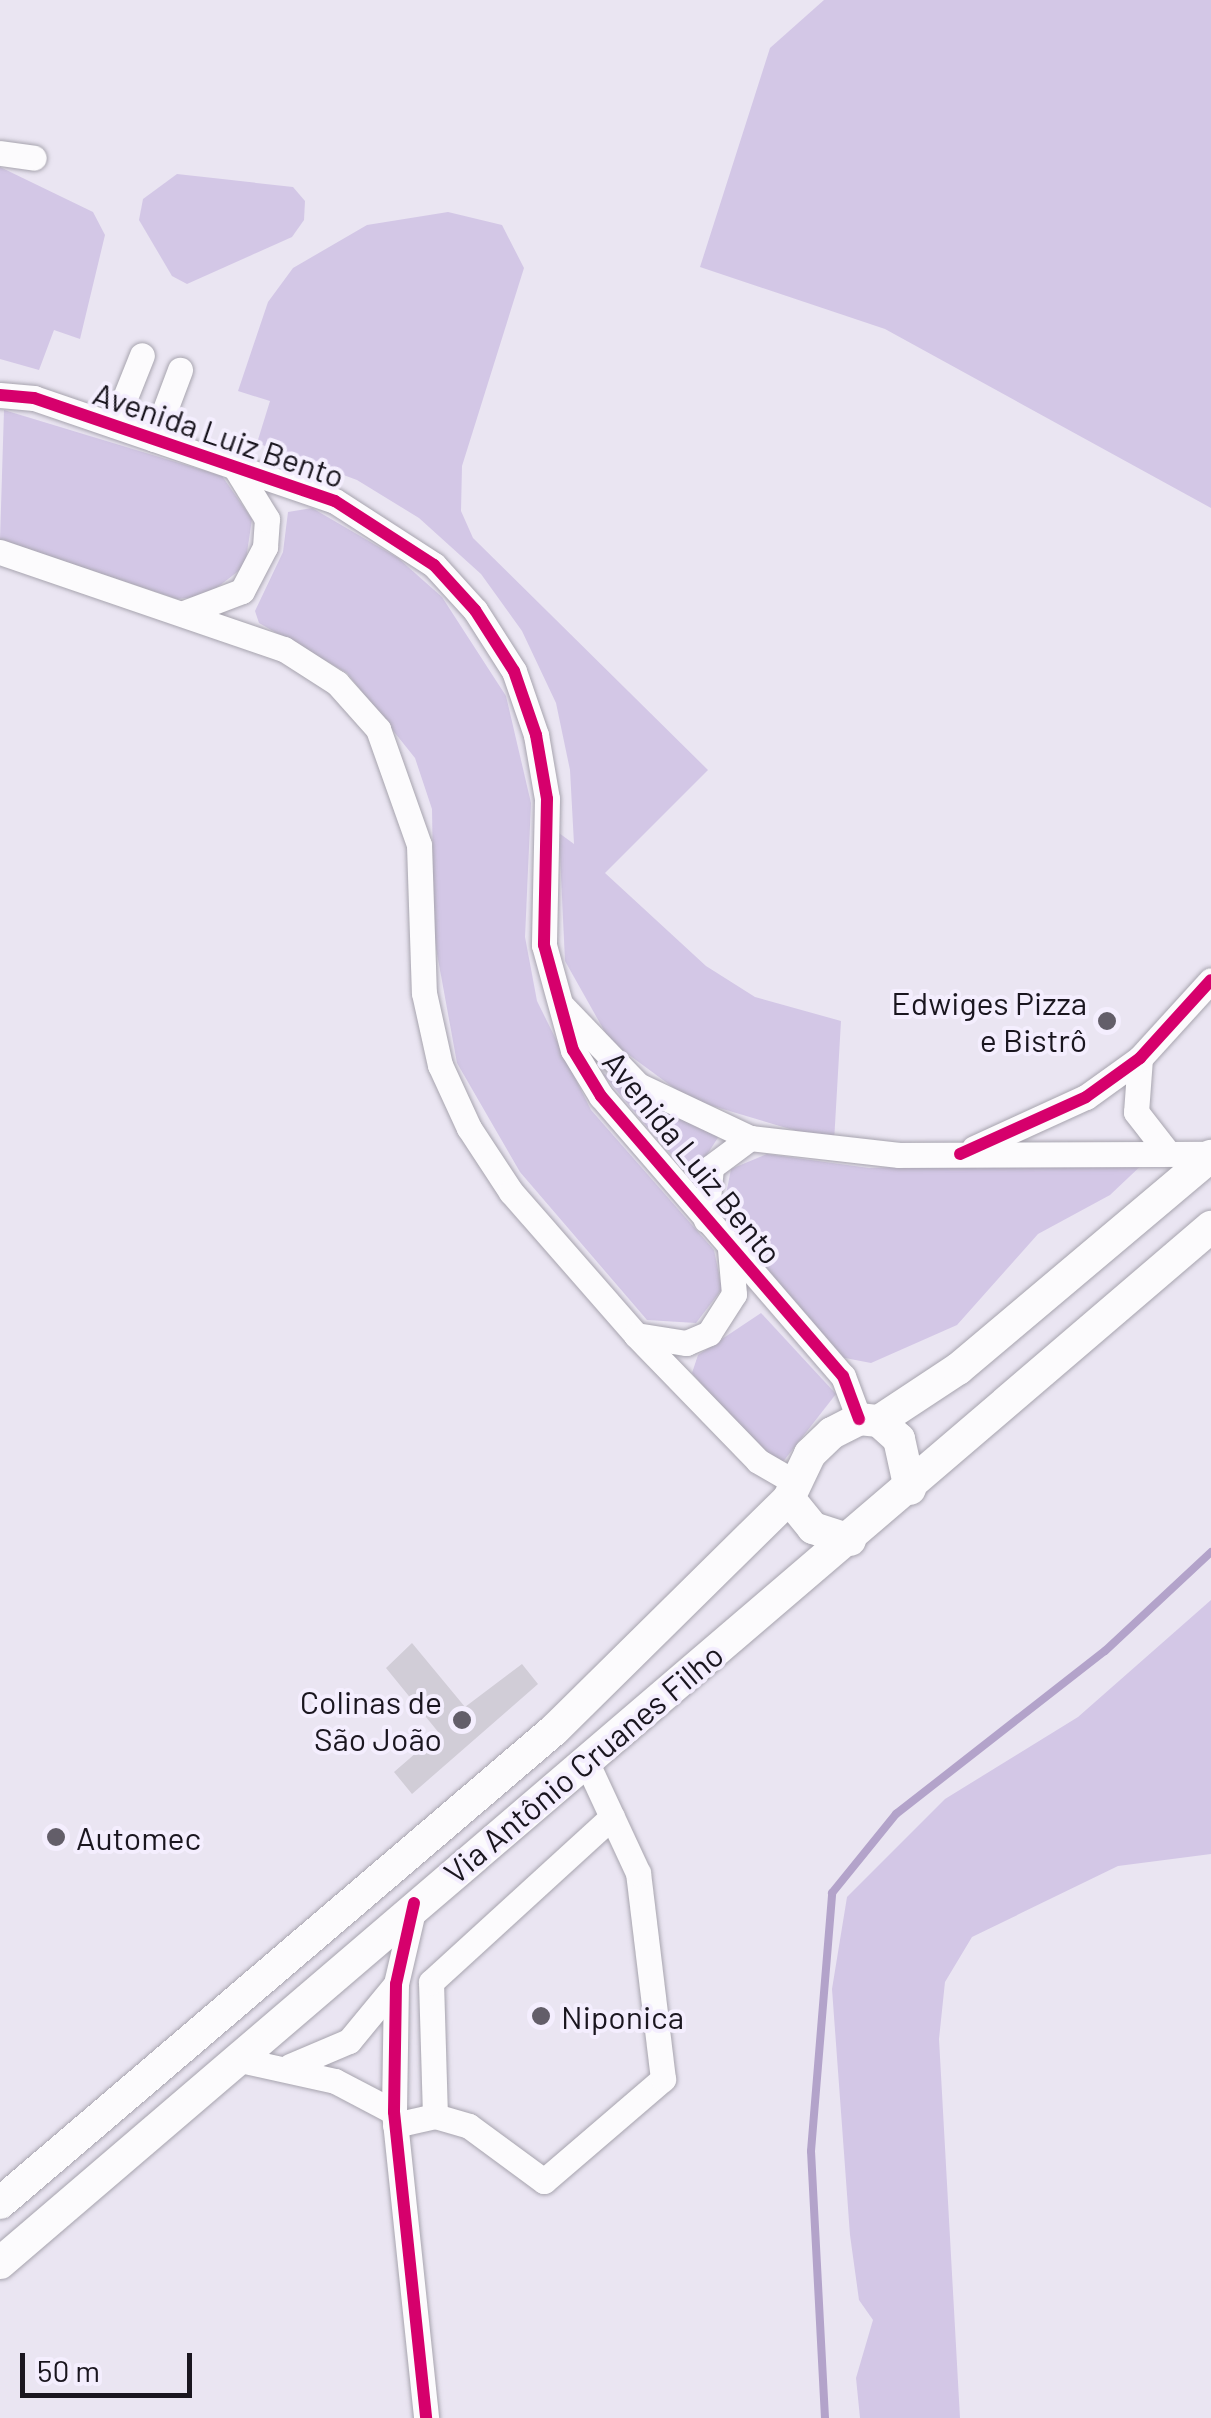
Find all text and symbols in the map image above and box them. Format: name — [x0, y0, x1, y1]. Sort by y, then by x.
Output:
street label: Avenida Luiz Bento — [88, 373, 350, 495]
place label: Edwiges Pizza e Bistrô — [891, 984, 1087, 1059]
marker: Edwiges Pizza e Bistrô — [1096, 1010, 1118, 1032]
street label: Avenida Luiz Bento — [595, 1043, 791, 1271]
street label: Via Antônio Cruanes Filho — [436, 1635, 730, 1891]
place label: Colinas de São João — [300, 1683, 442, 1758]
marker: Colinas de São João — [451, 1709, 473, 1731]
place label: Automec — [76, 1818, 201, 1856]
marker: Automec — [45, 1826, 67, 1848]
place label: Niponica — [561, 1997, 684, 2035]
marker: Niponica — [530, 2005, 552, 2027]
scale bar — [25, 2333, 198, 2395]
text: 50 m — [37, 2352, 100, 2388]

